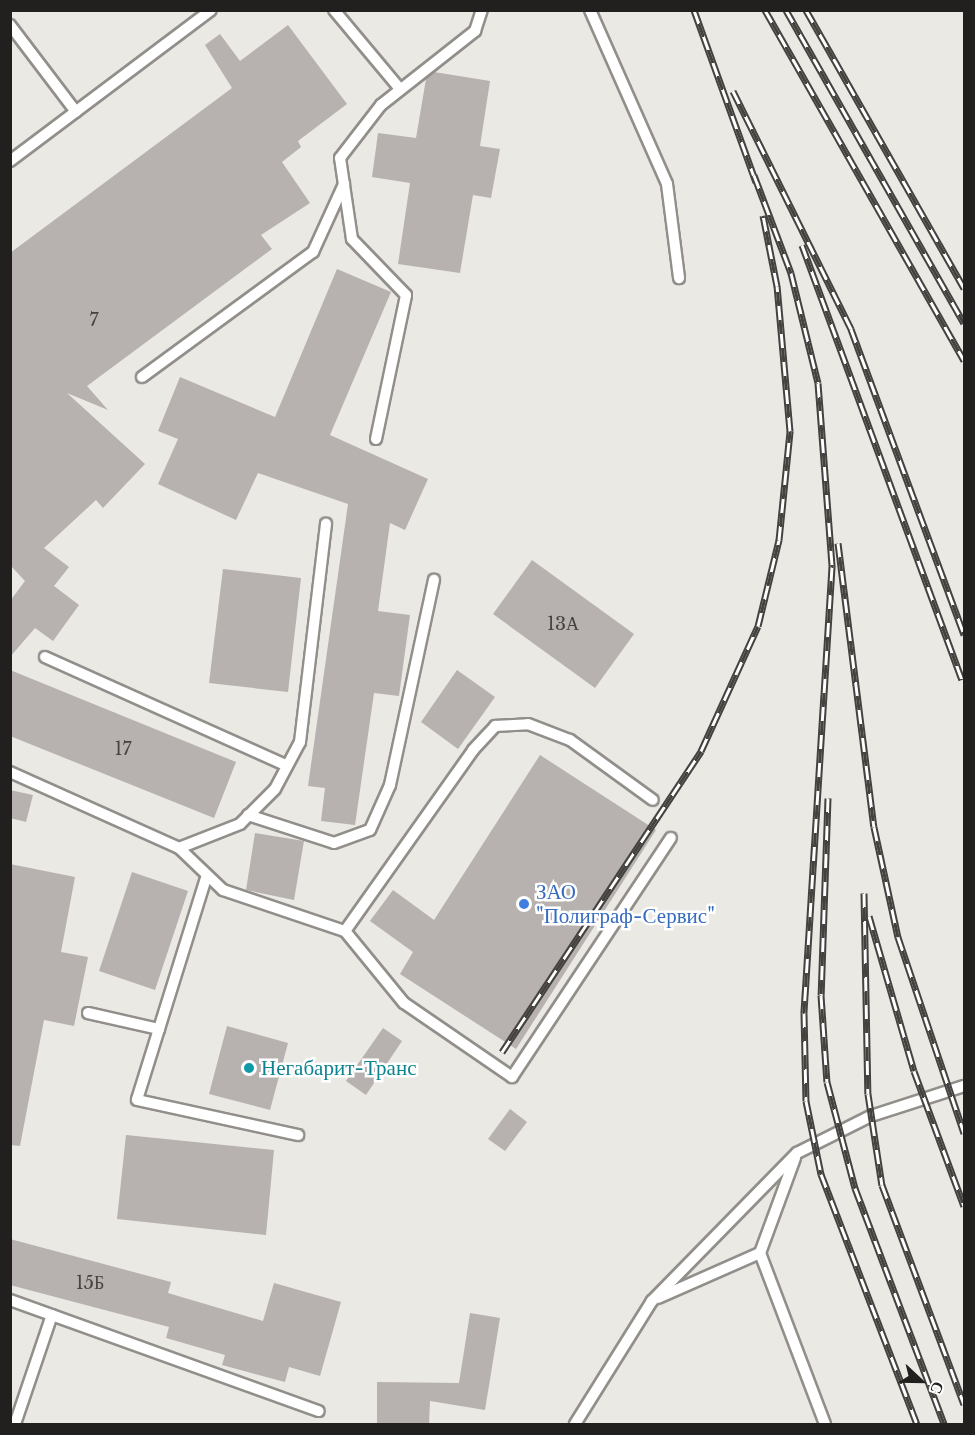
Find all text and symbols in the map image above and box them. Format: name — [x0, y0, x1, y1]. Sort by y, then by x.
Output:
house number: 7 — [89, 309, 99, 331]
house number: 13А — [547, 613, 579, 635]
house number: 17 — [114, 738, 132, 760]
place label: ЗАО "Полиграф-Сервис" — [536, 879, 715, 929]
marker: ЗАО "Полиграф-Сервис" — [517, 897, 531, 911]
place label: Негабарит-Транс — [261, 1055, 416, 1081]
marker: Негабарит-Транс — [242, 1061, 256, 1075]
house number: 15Б — [76, 1272, 104, 1294]
north arrow — [891, 1351, 951, 1411]
text: С — [926, 1379, 949, 1397]

